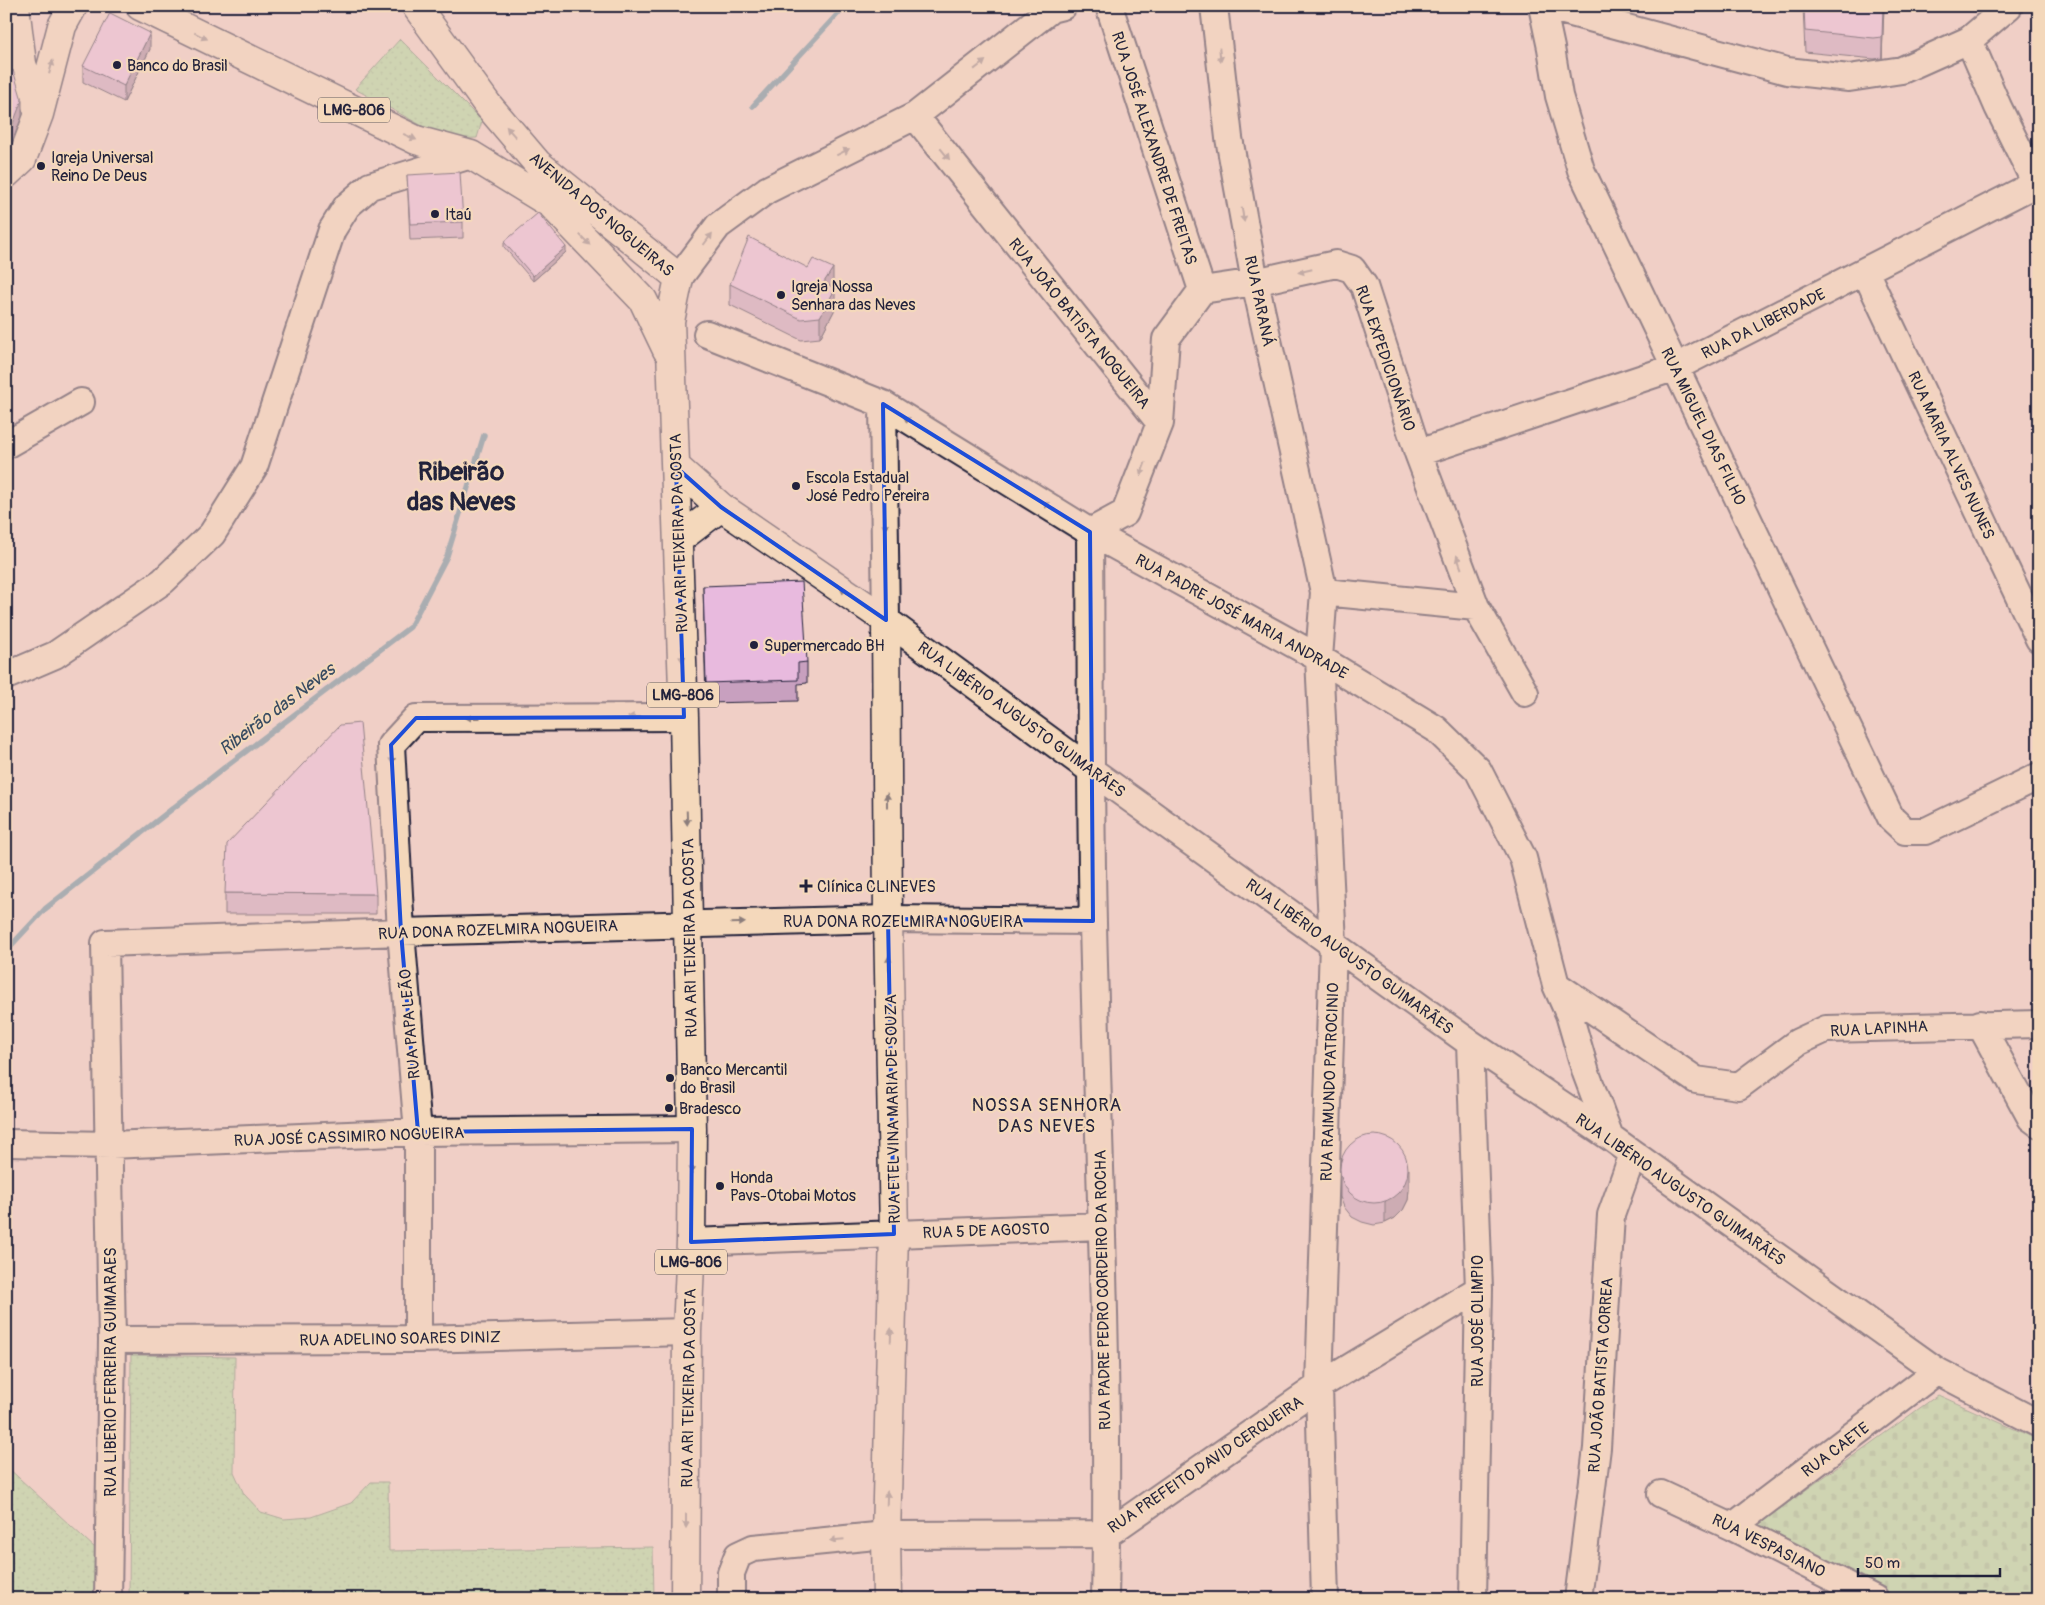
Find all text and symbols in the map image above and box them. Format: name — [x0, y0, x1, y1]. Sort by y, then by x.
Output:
street label: RUA JOSÉ ALEXANDRE DE FREITAS — [1107, 29, 1201, 267]
one-way arrow — [193, 32, 208, 40]
one-way arrow — [1216, 47, 1224, 63]
place label: Banco do Brasil — [127, 56, 228, 76]
one-way arrow — [48, 59, 56, 74]
marker: Banco do Brasil — [111, 59, 123, 71]
one-way arrow — [973, 59, 986, 70]
road number: LMG-806 — [318, 98, 390, 122]
one-way arrow — [505, 125, 516, 138]
one-way arrow — [403, 133, 417, 141]
one-way arrow — [940, 147, 951, 160]
place label: Igreja Universal Reino De Deus — [51, 148, 154, 186]
street label: AVENIDA DOS NOGUEIRAS — [525, 148, 678, 281]
one-way arrow — [836, 148, 850, 156]
marker: Igreja Universal Reino De Deus — [35, 160, 47, 172]
place label: Itaú — [445, 205, 472, 225]
marker: Itaú — [429, 208, 441, 220]
one-way arrow — [1239, 208, 1247, 224]
one-way arrow — [703, 232, 713, 246]
one-way arrow — [579, 233, 591, 245]
street label: RUA JOÃO BATISTA NOGUEIRA — [1004, 234, 1154, 413]
street label: RUA PARANÁ — [1240, 254, 1278, 348]
one-way arrow — [1297, 267, 1312, 275]
place label: Igreja Nossa Senhara das Neves — [791, 277, 915, 315]
street label: RUA EXPEDICIONÁRIO — [1351, 283, 1419, 434]
street label: RUA DA LIBERDADE — [1698, 284, 1829, 364]
marker: Igreja Nossa Senhara das Neves — [775, 289, 787, 301]
street label: RUA MIGUEL DIAS FILHO — [1656, 344, 1750, 509]
street label: RUA MARIA ALVES NUNES — [1903, 368, 1999, 543]
one-way arrow — [904, 416, 917, 426]
street label: RUA ARI TEIXEIRA DA COSTA — [666, 433, 692, 633]
district label: Ribeirão das Neves — [407, 456, 516, 518]
one-way arrow — [1138, 461, 1146, 476]
place label: Escola Estadual José Pedro Pereira — [806, 468, 929, 506]
marker: Escola Estadual José Pedro Pereira — [790, 480, 802, 492]
one-way arrow — [1042, 502, 1055, 511]
one-way arrow — [881, 515, 889, 531]
street label: RUA PADRE JOSÉ MARIA ANDRADE — [1131, 550, 1352, 684]
one-way arrow — [1455, 554, 1462, 569]
one-way arrow — [839, 587, 853, 597]
place label: Supermercado BH — [764, 636, 885, 656]
street label: RUA LIBÉRIO AUGUSTO GUIMARÃES — [914, 638, 1129, 802]
marker: Supermercado BH — [748, 639, 760, 651]
one-way arrow — [678, 648, 686, 664]
water label: Ribeirão das Neves — [215, 657, 341, 760]
road number: LMG-806 — [647, 682, 719, 708]
one-way arrow — [627, 713, 643, 721]
one-way arrow — [464, 714, 480, 722]
one-way arrow — [388, 750, 396, 766]
one-way arrow — [883, 792, 891, 808]
one-way arrow — [683, 810, 691, 826]
street label: RUA ARI TEIXEIRA DA COSTA — [678, 838, 702, 1038]
street label: RUA LIBÉRIO AUGUSTO GUIMARÃES — [1242, 875, 1457, 1039]
place label: Clínica CLINEVES — [817, 877, 936, 897]
marker: Clínica CLINEVES — [799, 879, 813, 893]
street label: RUA DONA ROZELMIRA NOGUEIRA — [783, 912, 1023, 932]
street label: RUA DONA ROZELMIRA NOGUEIRA — [378, 916, 618, 944]
one-way arrow — [730, 919, 746, 927]
one-way arrow — [885, 954, 893, 970]
street label: RUA PAPA LEÃO — [395, 968, 425, 1080]
street label: RUA RAIMUNDO PATROCINIO — [1317, 982, 1343, 1182]
street label: RUA ETELVINA MARIA DE SOUZA — [881, 994, 905, 1224]
street label: RUA LAPINHA — [1830, 1016, 1928, 1042]
place label: Banco Mercantil do Brasil — [680, 1060, 787, 1098]
marker: Banco Mercantil do Brasil — [664, 1072, 676, 1084]
district label: NOSSA SENHORA DAS NEVES — [972, 1094, 1122, 1138]
place label: Bradesco — [679, 1099, 741, 1119]
marker: Bradesco — [663, 1102, 675, 1114]
street label: RUA LIBÉRIO AUGUSTO GUIMARÃES — [1571, 1109, 1789, 1270]
street label: RUA JOSÉ CASSIMIRO NOGUEIRA — [234, 1123, 464, 1151]
street label: RUA PADRE PEDRO CORDEIRO DA ROCHA — [1091, 1150, 1115, 1430]
one-way arrow — [688, 1158, 696, 1174]
place label: Honda Pavs-Otobai Motos — [730, 1168, 856, 1206]
marker: Honda Pavs-Otobai Motos — [714, 1180, 726, 1192]
street label: RUA 5 DE AGOSTO — [922, 1219, 1050, 1243]
street label: RUA LIBERIO FERREIRA GUIMARAES — [101, 1247, 121, 1497]
road number: LMG-806 — [655, 1250, 727, 1274]
street label: RUA JOSÉ OLIMPIO — [1468, 1255, 1488, 1387]
street label: RUA JOÃO BATISTA CORREA — [1584, 1277, 1618, 1473]
street label: RUA ARI TEIXEIRA DA COSTA — [677, 1288, 701, 1488]
street label: RUA ADELINO SOARES DINIZ — [299, 1327, 501, 1351]
one-way arrow — [888, 1327, 896, 1343]
street label: RUA PREFEITO DAVID CERQUEIRA — [1104, 1392, 1307, 1538]
street label: RUA CAETE — [1798, 1418, 1873, 1482]
one-way arrow — [883, 1489, 891, 1505]
street label: RUA VESPASIANO — [1709, 1510, 1828, 1582]
one-way arrow — [682, 1513, 690, 1529]
one-way arrow — [829, 1536, 845, 1544]
scale bar — [1858, 1545, 2000, 1577]
text: 50 m — [1865, 1554, 1900, 1573]

